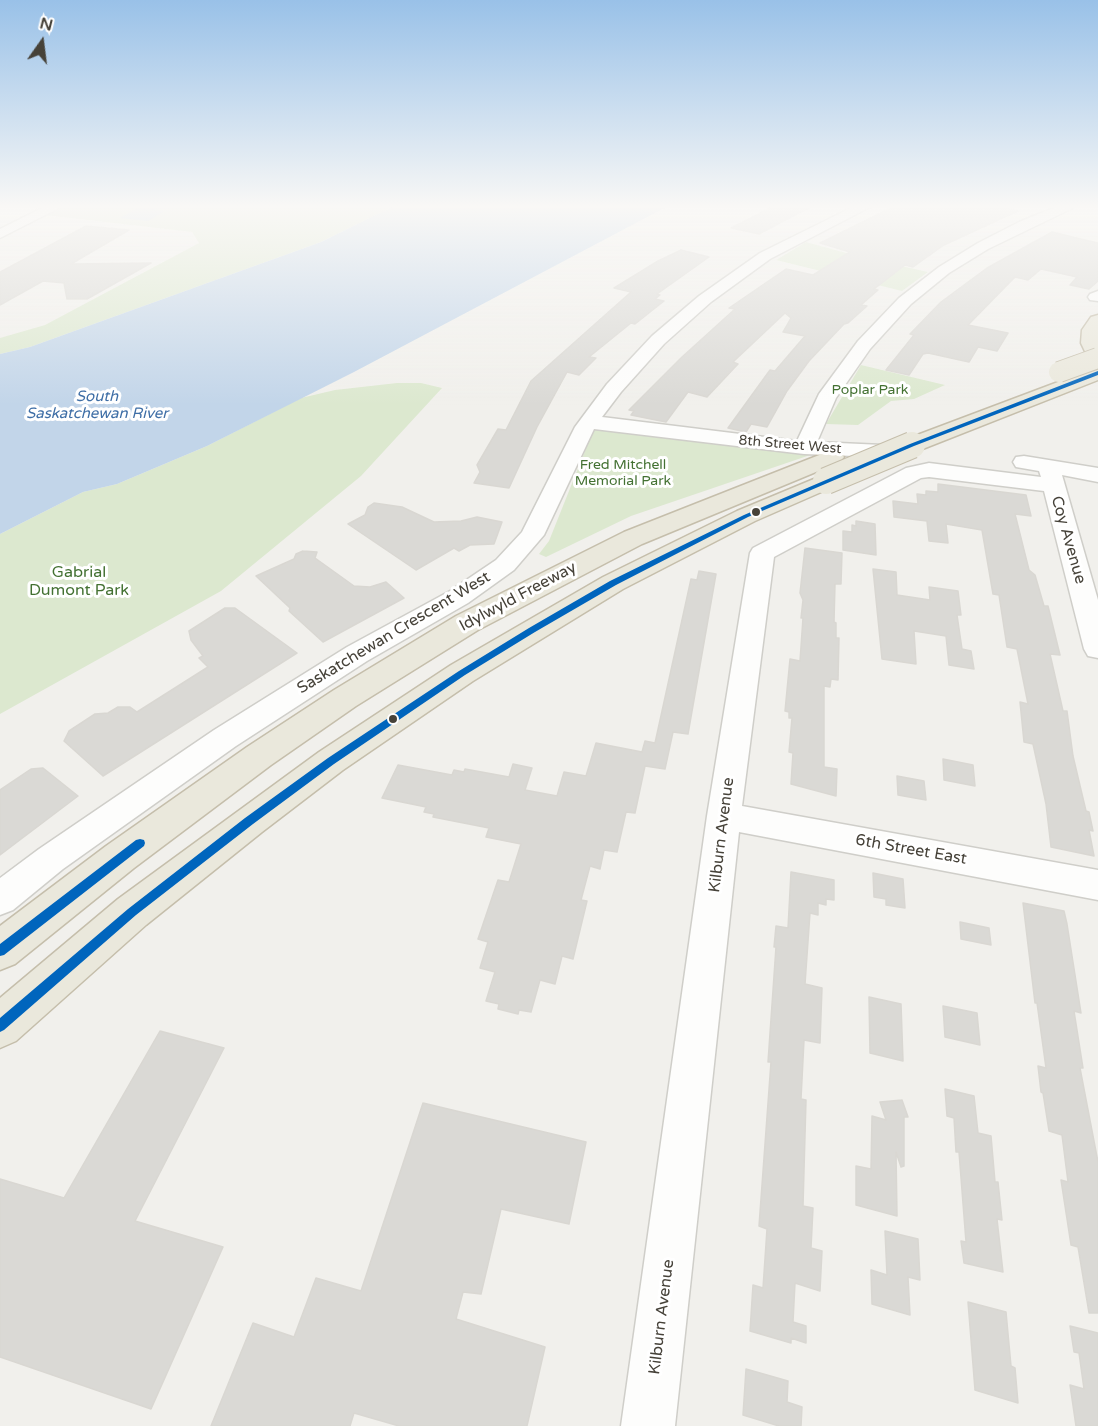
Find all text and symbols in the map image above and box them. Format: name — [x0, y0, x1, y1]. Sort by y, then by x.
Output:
north arrow — [12, 12, 72, 72]
text: N — [38, 13, 55, 36]
park label: Poplar Park — [832, 382, 908, 398]
water label: South Saskatchewan River — [26, 388, 168, 423]
street label: 8th Street West — [738, 432, 842, 458]
park label: Fred Mitchell Memorial Park — [575, 457, 671, 490]
street label: Coy Avenue — [1046, 494, 1090, 586]
unlabelled marker — [750, 506, 762, 518]
street label: Idylwyld Freeway — [456, 558, 580, 636]
park label: Gabrial Dumont Park — [29, 563, 129, 601]
street label: Saskatchewan Crescent West — [294, 568, 494, 698]
unlabelled marker — [387, 713, 399, 725]
street label: Kilburn Avenue — [705, 776, 739, 894]
street label: 6th Street East — [854, 831, 968, 869]
street label: Kilburn Avenue — [645, 1258, 679, 1376]

